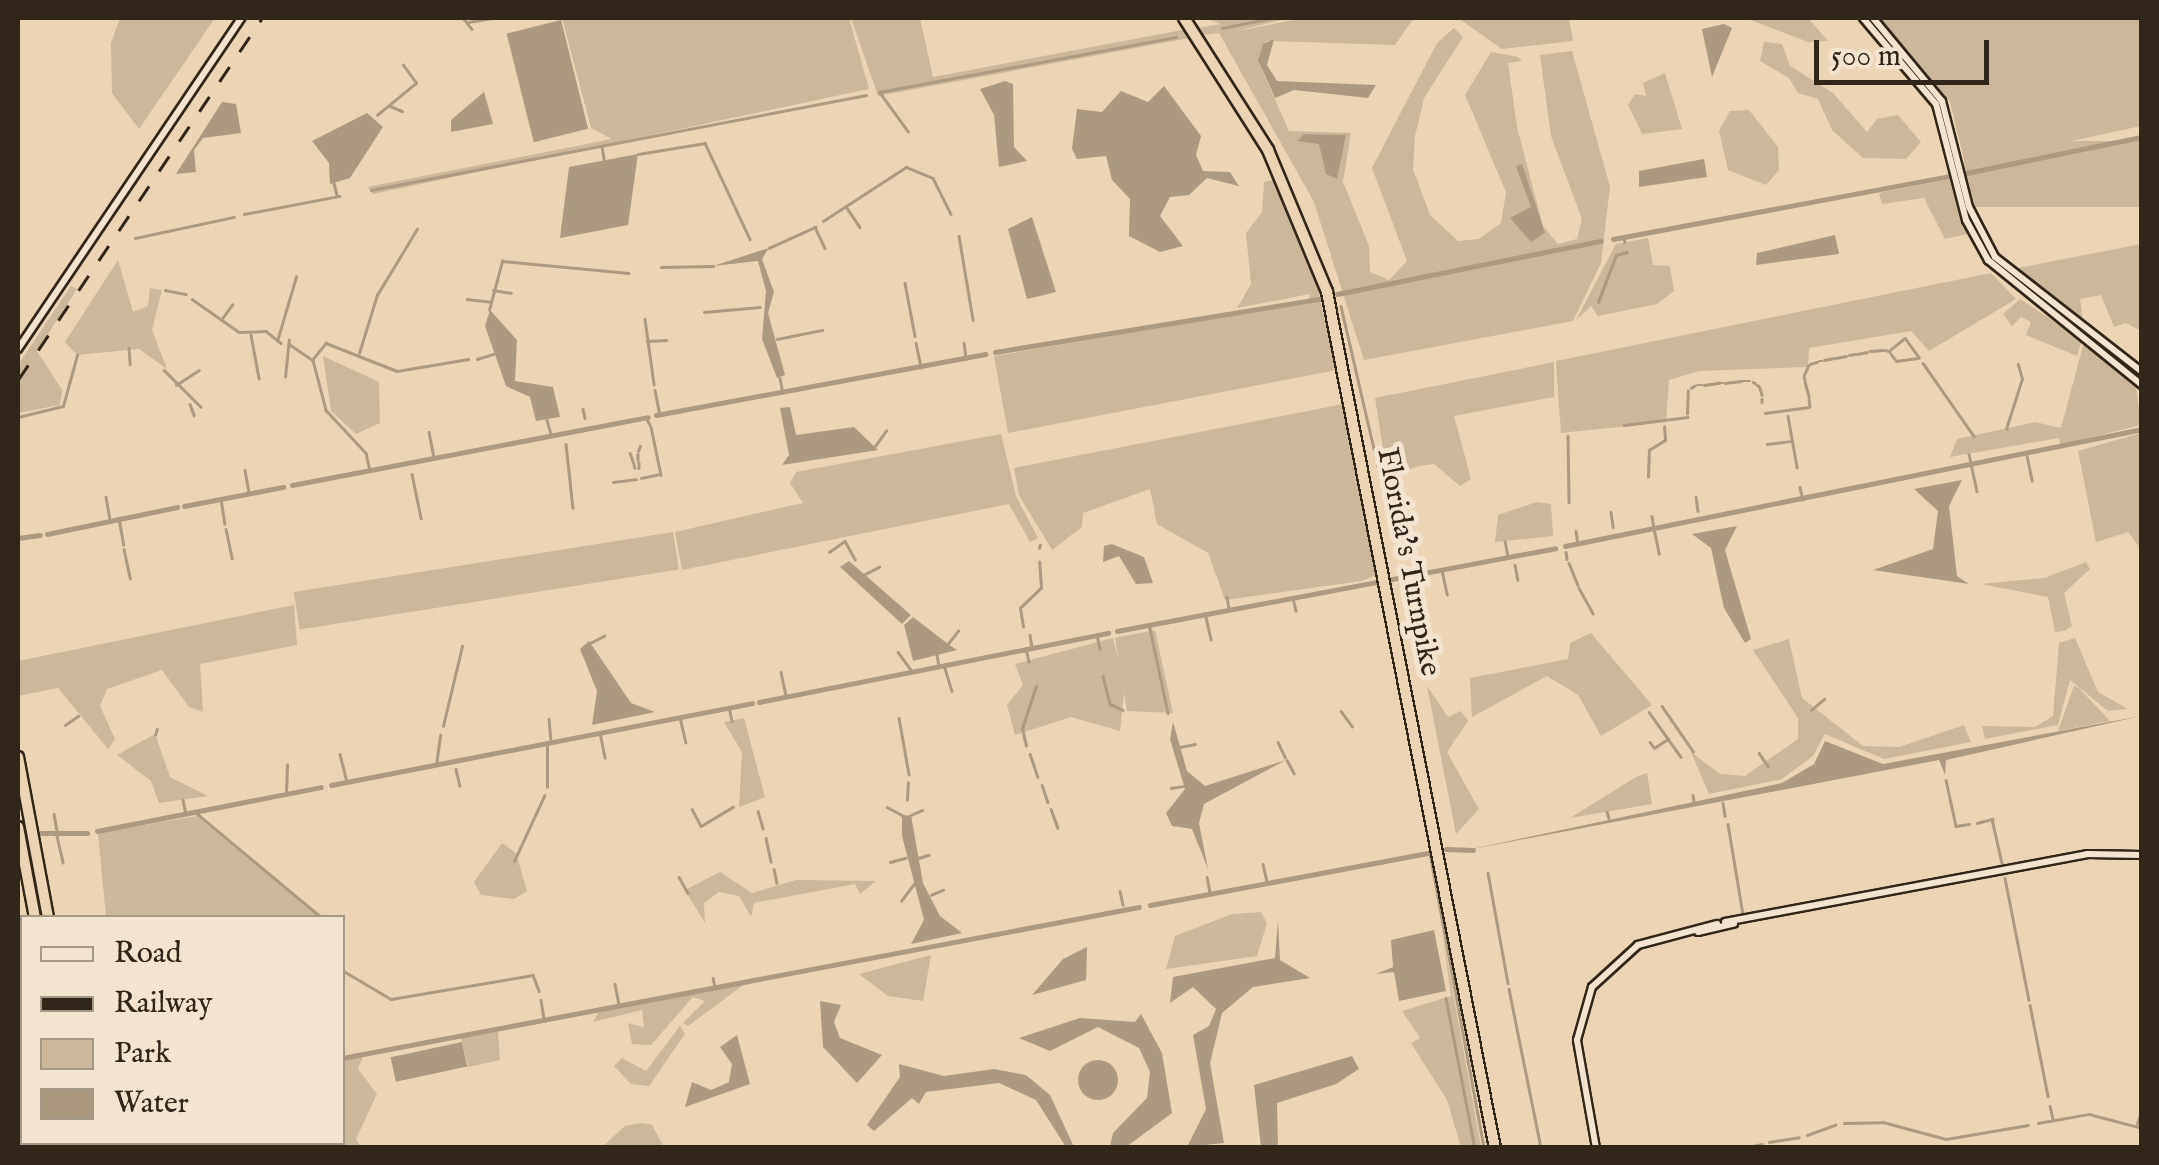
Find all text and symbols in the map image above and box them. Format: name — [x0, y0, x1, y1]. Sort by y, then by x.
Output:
scale bar — [1819, 20, 1994, 82]
text: 500 m — [1831, 38, 1901, 76]
street label: Florida's Turnpike — [1368, 445, 1448, 679]
legend — [20, 915, 345, 1145]
text: Road — [114, 935, 182, 973]
text: Railway — [114, 985, 212, 1023]
text: Park — [114, 1035, 171, 1073]
text: Water — [114, 1085, 189, 1123]

